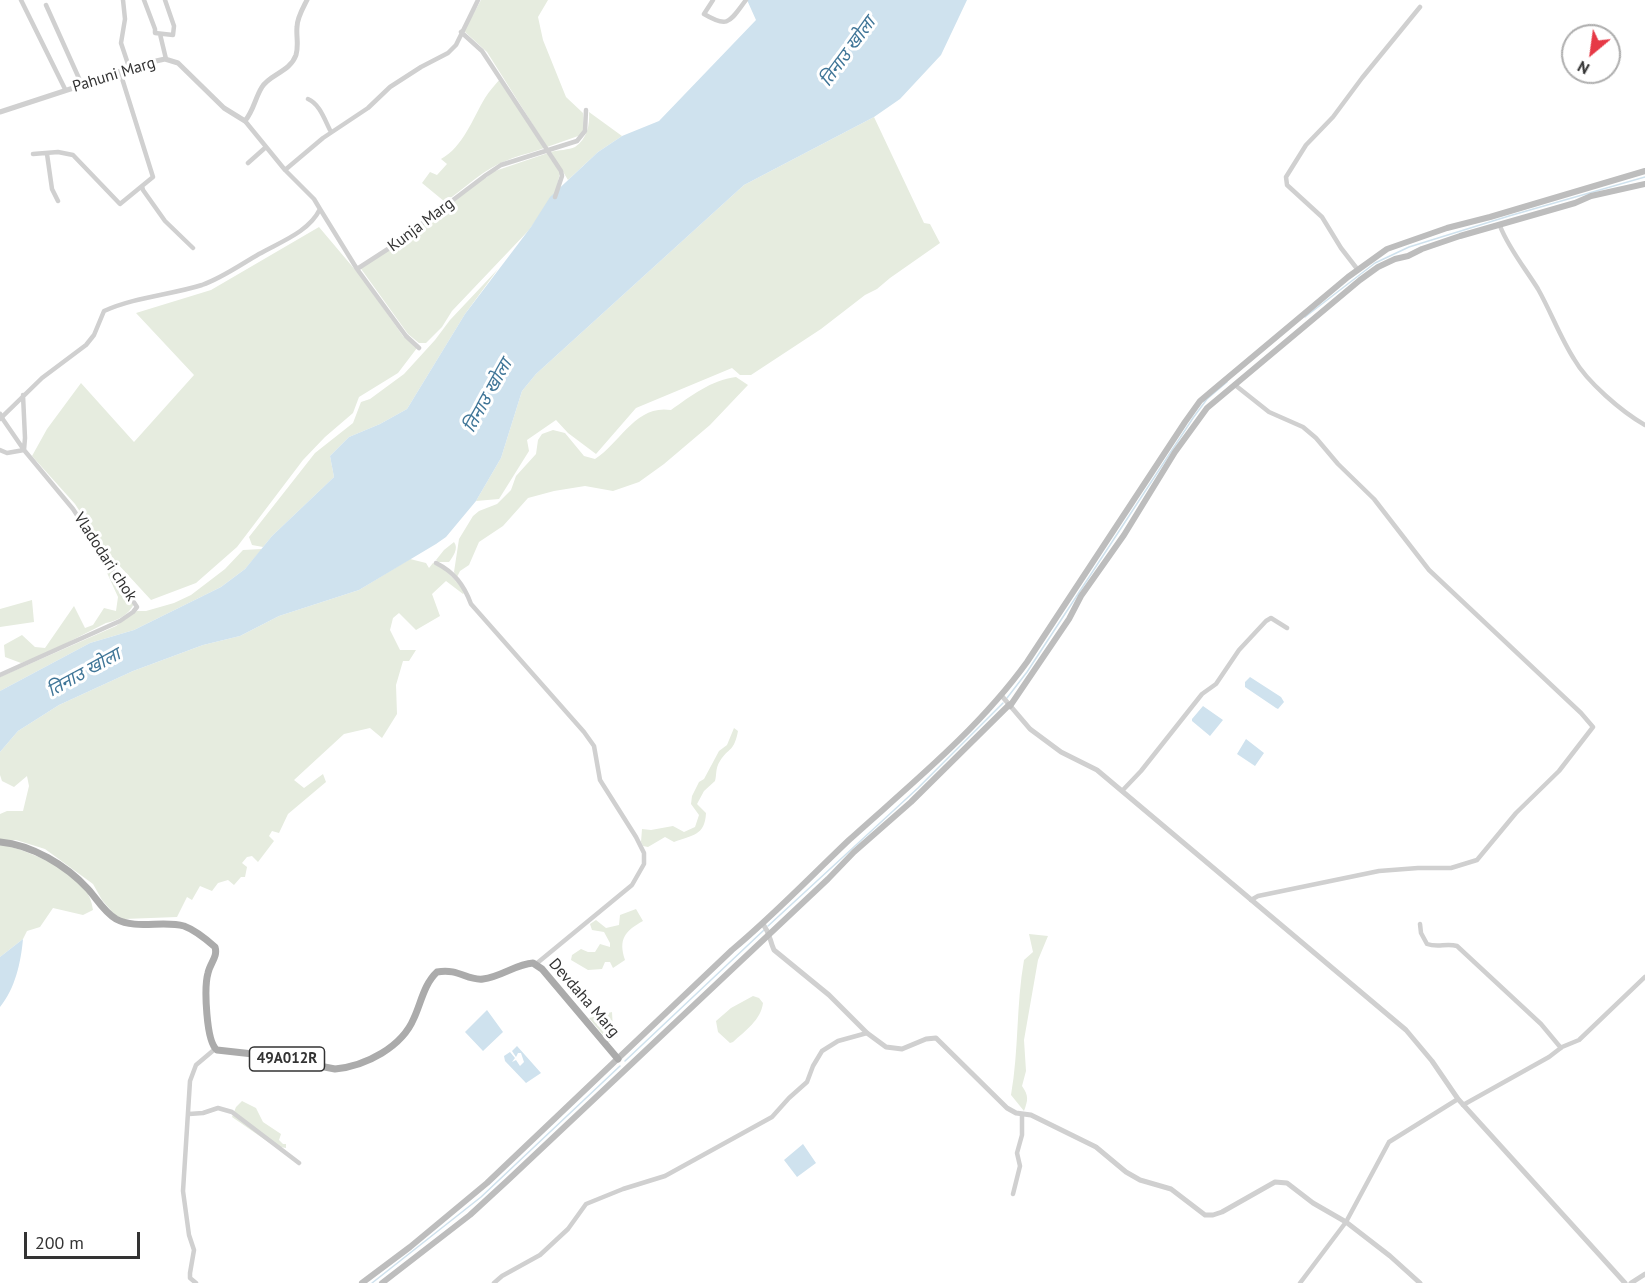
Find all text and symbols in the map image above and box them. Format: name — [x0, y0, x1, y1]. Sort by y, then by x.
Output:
water label: तिनाउ खोला — [816, 13, 880, 91]
north arrow — [1561, 24, 1621, 84]
street label: Pahuni Marg — [70, 53, 158, 97]
text: N — [1574, 57, 1593, 79]
street label: Kunja Marg — [384, 194, 458, 256]
water label: तिनाउ खोला — [459, 356, 517, 436]
street label: Vladodari chok — [69, 509, 141, 605]
water label: तिनाउ खोला — [44, 644, 124, 702]
street label: Devdaha Marg — [545, 955, 623, 1041]
road number: 49A012R — [250, 1047, 324, 1071]
scale bar — [27, 1220, 142, 1258]
text: 200 m — [35, 1231, 84, 1254]

